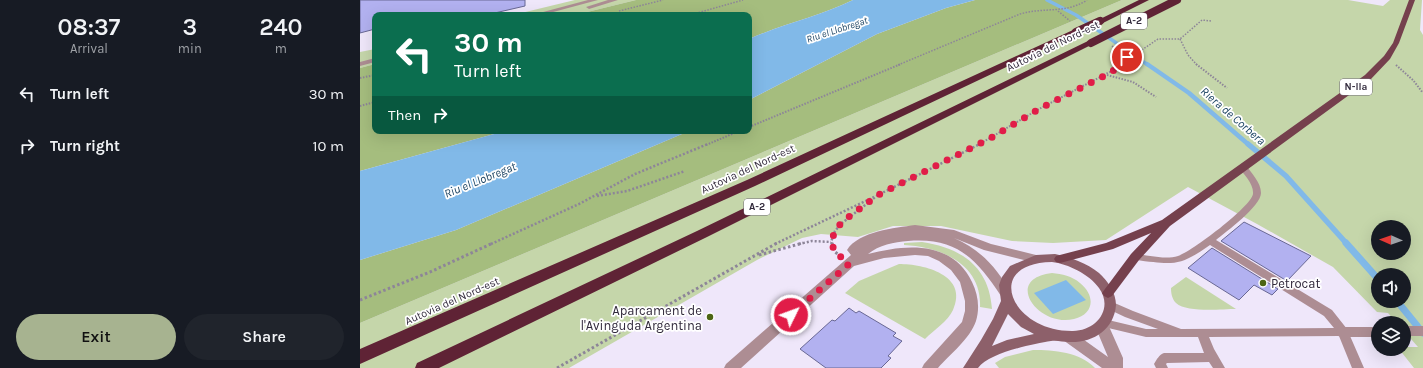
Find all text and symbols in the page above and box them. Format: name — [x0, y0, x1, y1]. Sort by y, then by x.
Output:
text: 08:37 — [57, 13, 120, 41]
text: 3 — [182, 13, 197, 41]
text: 240 — [259, 13, 303, 41]
road number: A-2 — [1121, 13, 1147, 29]
water label: Riu el Llobregat — [805, 14, 870, 46]
street label: Autovia del Nord-est — [1004, 18, 1102, 74]
text: 30 m — [454, 26, 523, 59]
icon: left — [388, 28, 440, 80]
pin — [1110, 40, 1144, 74]
text: Arrival — [70, 41, 108, 56]
text: min — [178, 41, 202, 56]
text: m — [275, 41, 287, 56]
icon: arrive — [1116, 46, 1138, 68]
text: Turn left — [454, 60, 522, 82]
road number: N-IIa — [1340, 79, 1372, 95]
icon: left — [16, 83, 38, 105]
water label: Riera de Corbera — [1198, 84, 1268, 148]
text: Turn left — [50, 85, 109, 103]
text: 30 m — [309, 85, 344, 103]
icon: right — [429, 104, 451, 126]
text: Then — [388, 106, 421, 124]
icon: right — [16, 135, 38, 157]
text: Turn right — [50, 137, 120, 155]
text: 10 m — [313, 137, 344, 155]
street label: Autovia del Nord-est — [699, 142, 797, 196]
water label: Riu el Llobregat — [442, 159, 519, 201]
road number: A-2 — [744, 199, 770, 215]
north arrow — [1371, 220, 1411, 260]
map controls — [1371, 220, 1411, 356]
button: sound — [1371, 268, 1411, 308]
street label: Autovia del Nord-est — [403, 274, 501, 328]
place label: Petrocat — [1271, 276, 1320, 291]
marker: Petrocat — [1258, 278, 1268, 288]
position arrow — [770, 294, 812, 336]
place label: Aparcament de l'Avinguda Argentina — [580, 303, 702, 333]
marker: Aparcament de l'Avinguda Argentina — [705, 312, 715, 322]
button: Exit — [16, 314, 176, 360]
button: Share — [184, 314, 344, 360]
button: layers — [1371, 316, 1411, 356]

